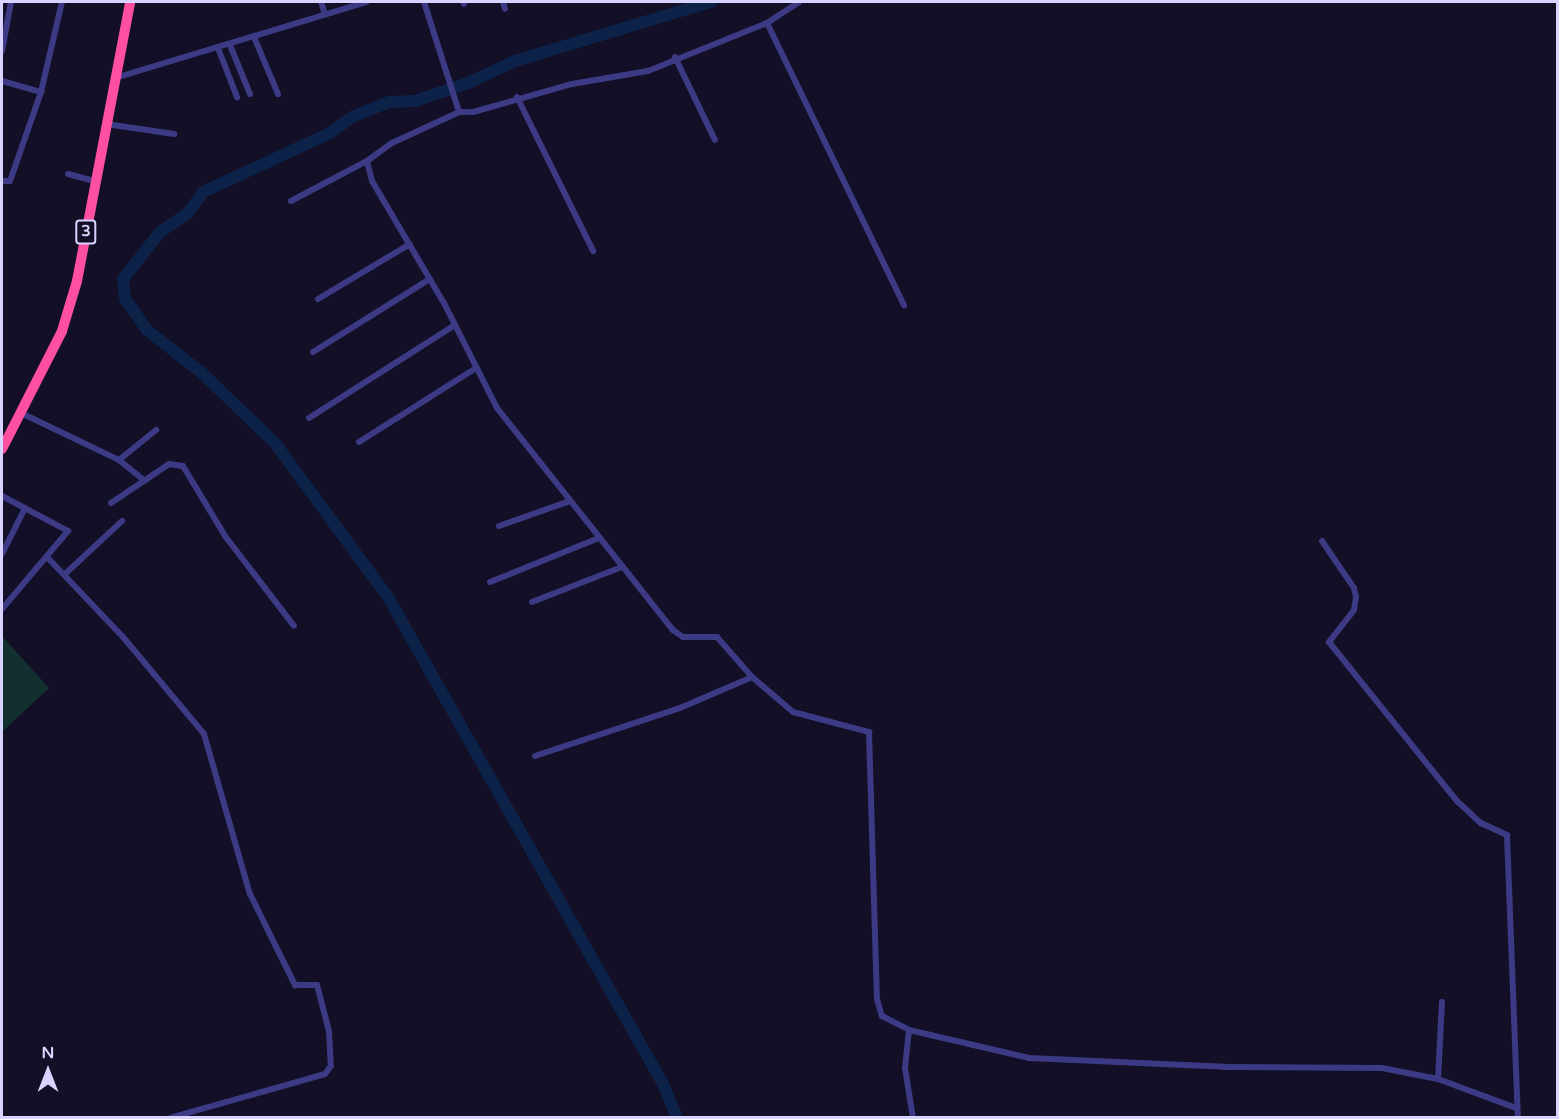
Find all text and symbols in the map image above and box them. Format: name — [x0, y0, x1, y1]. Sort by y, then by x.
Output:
road number: 3 — [74, 220, 98, 244]
north arrow — [18, 1041, 78, 1101]
text: N — [42, 1043, 54, 1063]

